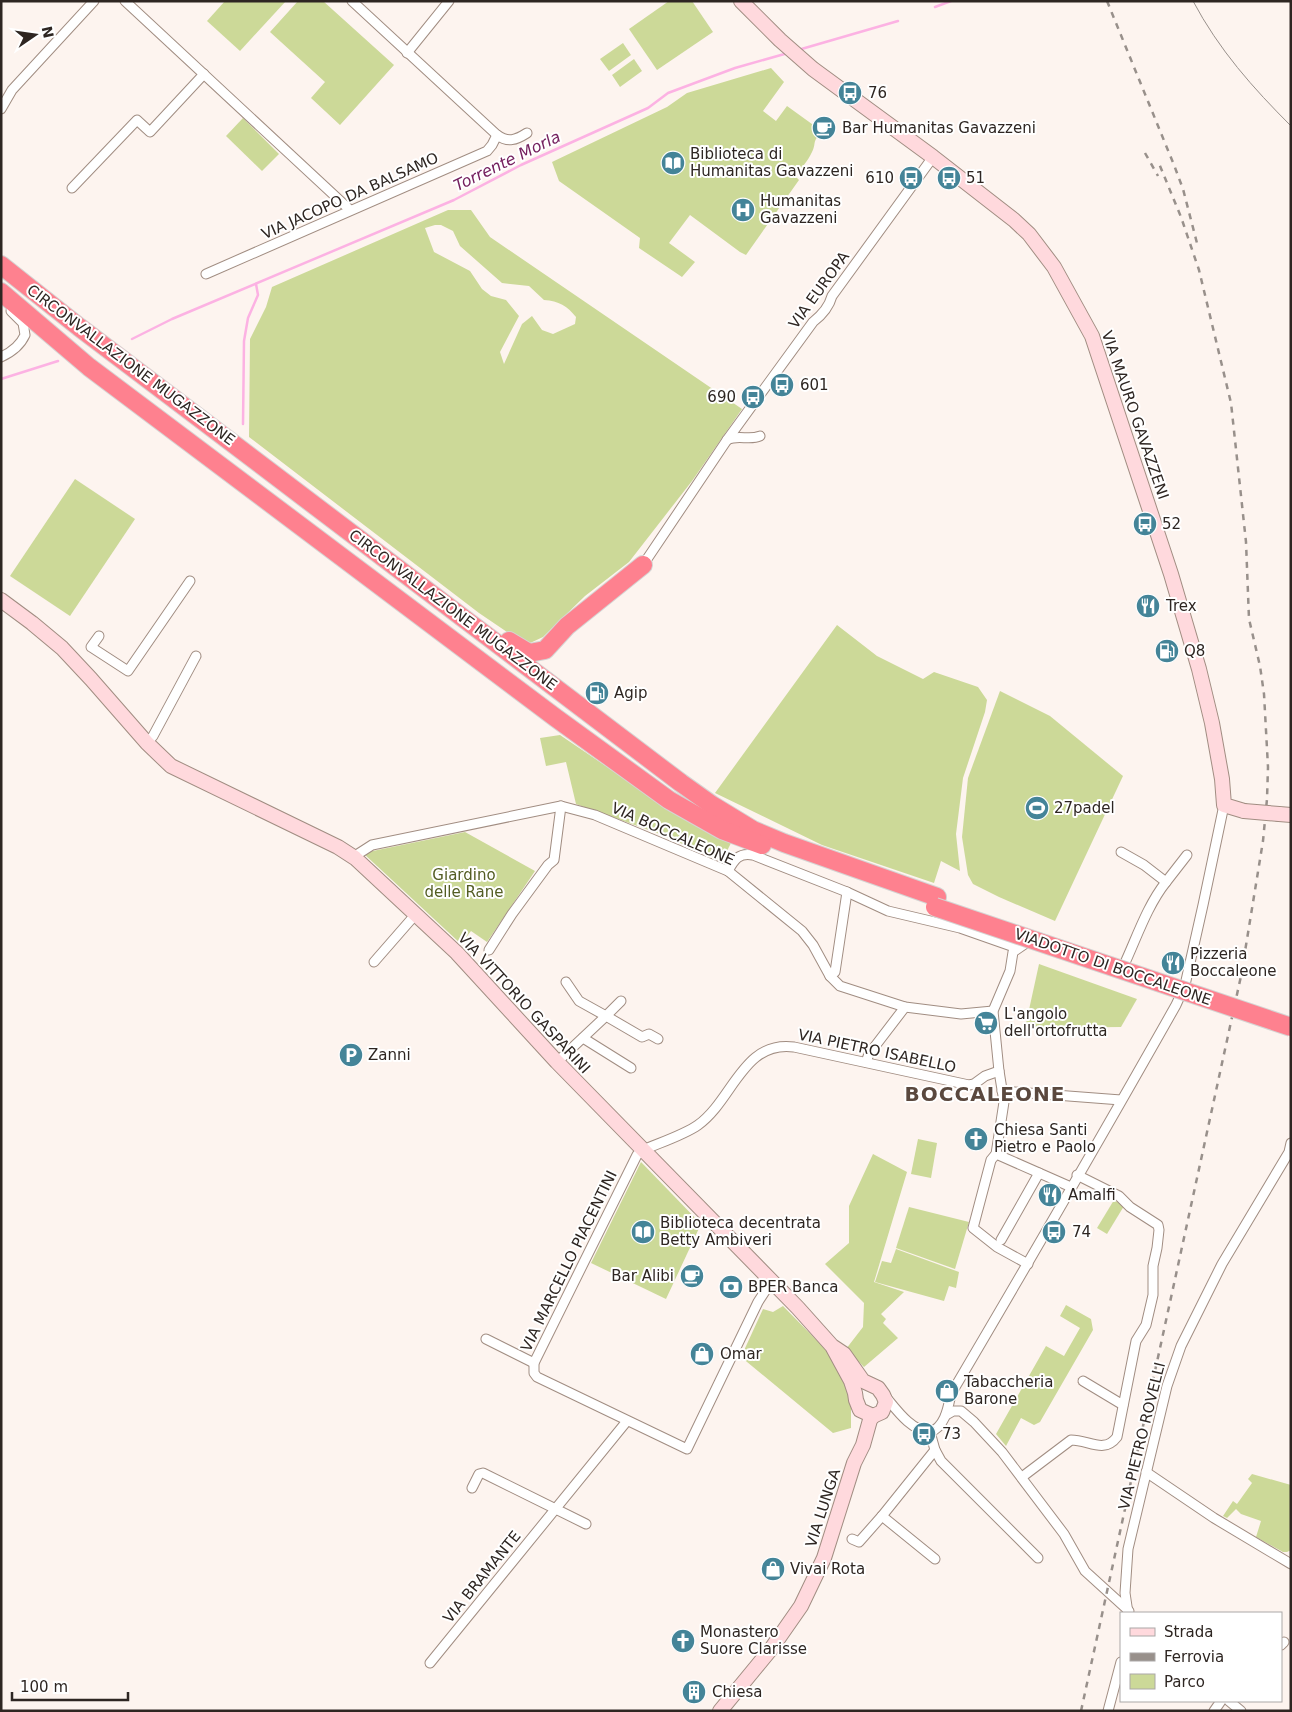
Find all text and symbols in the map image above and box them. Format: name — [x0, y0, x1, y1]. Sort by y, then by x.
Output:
north arrow — [10, 10, 60, 60]
text: N — [39, 25, 57, 40]
bus stop icon: 76 — [837, 80, 863, 106]
place label: 76 — [868, 84, 887, 102]
cafe icon: Bar Humanitas Gavazzeni — [811, 115, 837, 141]
place label: Bar Humanitas Gavazzeni — [842, 119, 1036, 137]
water label: Torrente Morla — [451, 127, 563, 195]
place label: Biblioteca di Humanitas Gavazzeni — [690, 145, 853, 180]
street label: VIA JACOPO DA BALSAMO — [259, 149, 441, 243]
library icon: Biblioteca di Humanitas Gavazzeni — [660, 150, 686, 176]
bus stop icon: 610 — [898, 165, 924, 191]
bus stop icon: 51 — [936, 165, 962, 191]
place label: 610 — [865, 169, 894, 187]
place label: 51 — [966, 169, 985, 187]
place label: Humanitas Gavazzeni — [760, 192, 841, 227]
hospital icon: Humanitas Gavazzeni — [730, 197, 756, 223]
street label: VIA EUROPA — [785, 247, 853, 332]
street label: CIRCONVALLAZIONE MUGAZZONE — [23, 281, 239, 449]
street label: VIA MAURO GAVAZZENI — [1098, 328, 1172, 502]
bus stop icon: 601 — [769, 372, 795, 398]
place label: 601 — [800, 376, 829, 394]
bus stop icon: 690 — [740, 384, 766, 410]
place label: 690 — [707, 388, 736, 406]
bus stop icon: 52 — [1132, 511, 1158, 537]
place label: 52 — [1162, 515, 1181, 533]
street label: CIRCONVALLAZIONE MUGAZZONE — [345, 526, 561, 694]
restaurant icon: Trex — [1135, 593, 1161, 619]
place label: Trex — [1165, 597, 1197, 615]
fuel station icon: Q8 — [1154, 638, 1180, 664]
place label: Q8 — [1184, 642, 1205, 660]
fuel station icon: Agip — [584, 680, 610, 706]
place label: Agip — [614, 684, 647, 702]
sports icon: 27padel — [1024, 795, 1050, 821]
street label: VIA BOCCALEONE — [609, 799, 737, 869]
place label: 27padel — [1054, 799, 1115, 817]
park label: Giardino delle Rane — [424, 866, 504, 901]
street label: VIADOTTO DI BOCCALEONE — [1012, 925, 1214, 1009]
street label: VIA VITTORIO GASPARINI — [454, 929, 594, 1077]
place label: Pizzeria Boccaleone — [1190, 945, 1276, 980]
restaurant icon: Pizzeria Boccaleone — [1160, 950, 1186, 976]
place label: L'angolo dell'ortofrutta — [1004, 1005, 1108, 1040]
supermarket icon: L'angolo dell'ortofrutta — [973, 1010, 999, 1036]
street label: VIA PIETRO ISABELLO — [796, 1025, 958, 1077]
parking icon: Zanni — [338, 1042, 364, 1068]
place label: Zanni — [368, 1046, 411, 1064]
district label: BOCCALEONE — [905, 1082, 1065, 1106]
place label: Chiesa Santi Pietro e Paolo — [994, 1121, 1096, 1156]
church icon: Chiesa Santi Pietro e Paolo — [963, 1126, 989, 1152]
street label: VIA MARCELLO PIACENTINI — [517, 1168, 621, 1354]
restaurant icon: Amalfi — [1037, 1182, 1063, 1208]
place label: Amalfi — [1068, 1186, 1116, 1204]
place label: Biblioteca decentrata Betty Ambiveri — [660, 1214, 821, 1249]
library icon: Biblioteca decentrata Betty Ambiveri — [630, 1219, 656, 1245]
bus stop icon: 74 — [1041, 1219, 1067, 1245]
place label: 74 — [1072, 1223, 1091, 1241]
cafe icon: Bar Alibi — [679, 1263, 705, 1289]
place label: Bar Alibi — [611, 1267, 674, 1285]
bank icon: BPER Banca — [718, 1274, 744, 1300]
place label: BPER Banca — [748, 1278, 838, 1296]
shop icon: Omar — [689, 1341, 715, 1367]
place label: Omar — [720, 1345, 763, 1363]
street label: VIA PIETRO ROVELLI — [1115, 1360, 1169, 1512]
place label: Tabaccheria Barone — [963, 1373, 1053, 1408]
shop icon: Tabaccheria Barone — [934, 1378, 960, 1404]
bus stop icon: 73 — [911, 1421, 937, 1447]
place label: 73 — [942, 1425, 961, 1443]
street label: VIA LUNGA — [802, 1466, 844, 1549]
street label: VIA BRAMANTE — [439, 1527, 525, 1627]
shop icon: Vivai Rota — [760, 1556, 786, 1582]
place label: Vivai Rota — [790, 1560, 865, 1578]
legend — [1120, 1612, 1282, 1702]
place label: Monastero Suore Clarisse — [700, 1623, 807, 1658]
text: Strada — [1164, 1623, 1213, 1641]
church icon: Monastero Suore Clarisse — [670, 1628, 696, 1654]
text: Ferrovia — [1164, 1648, 1224, 1666]
scale bar — [12, 1670, 129, 1702]
text: Parco — [1164, 1673, 1205, 1691]
text: 100 m — [20, 1678, 68, 1696]
building icon: Chiesa — [681, 1679, 707, 1705]
place label: Chiesa — [712, 1683, 762, 1701]

